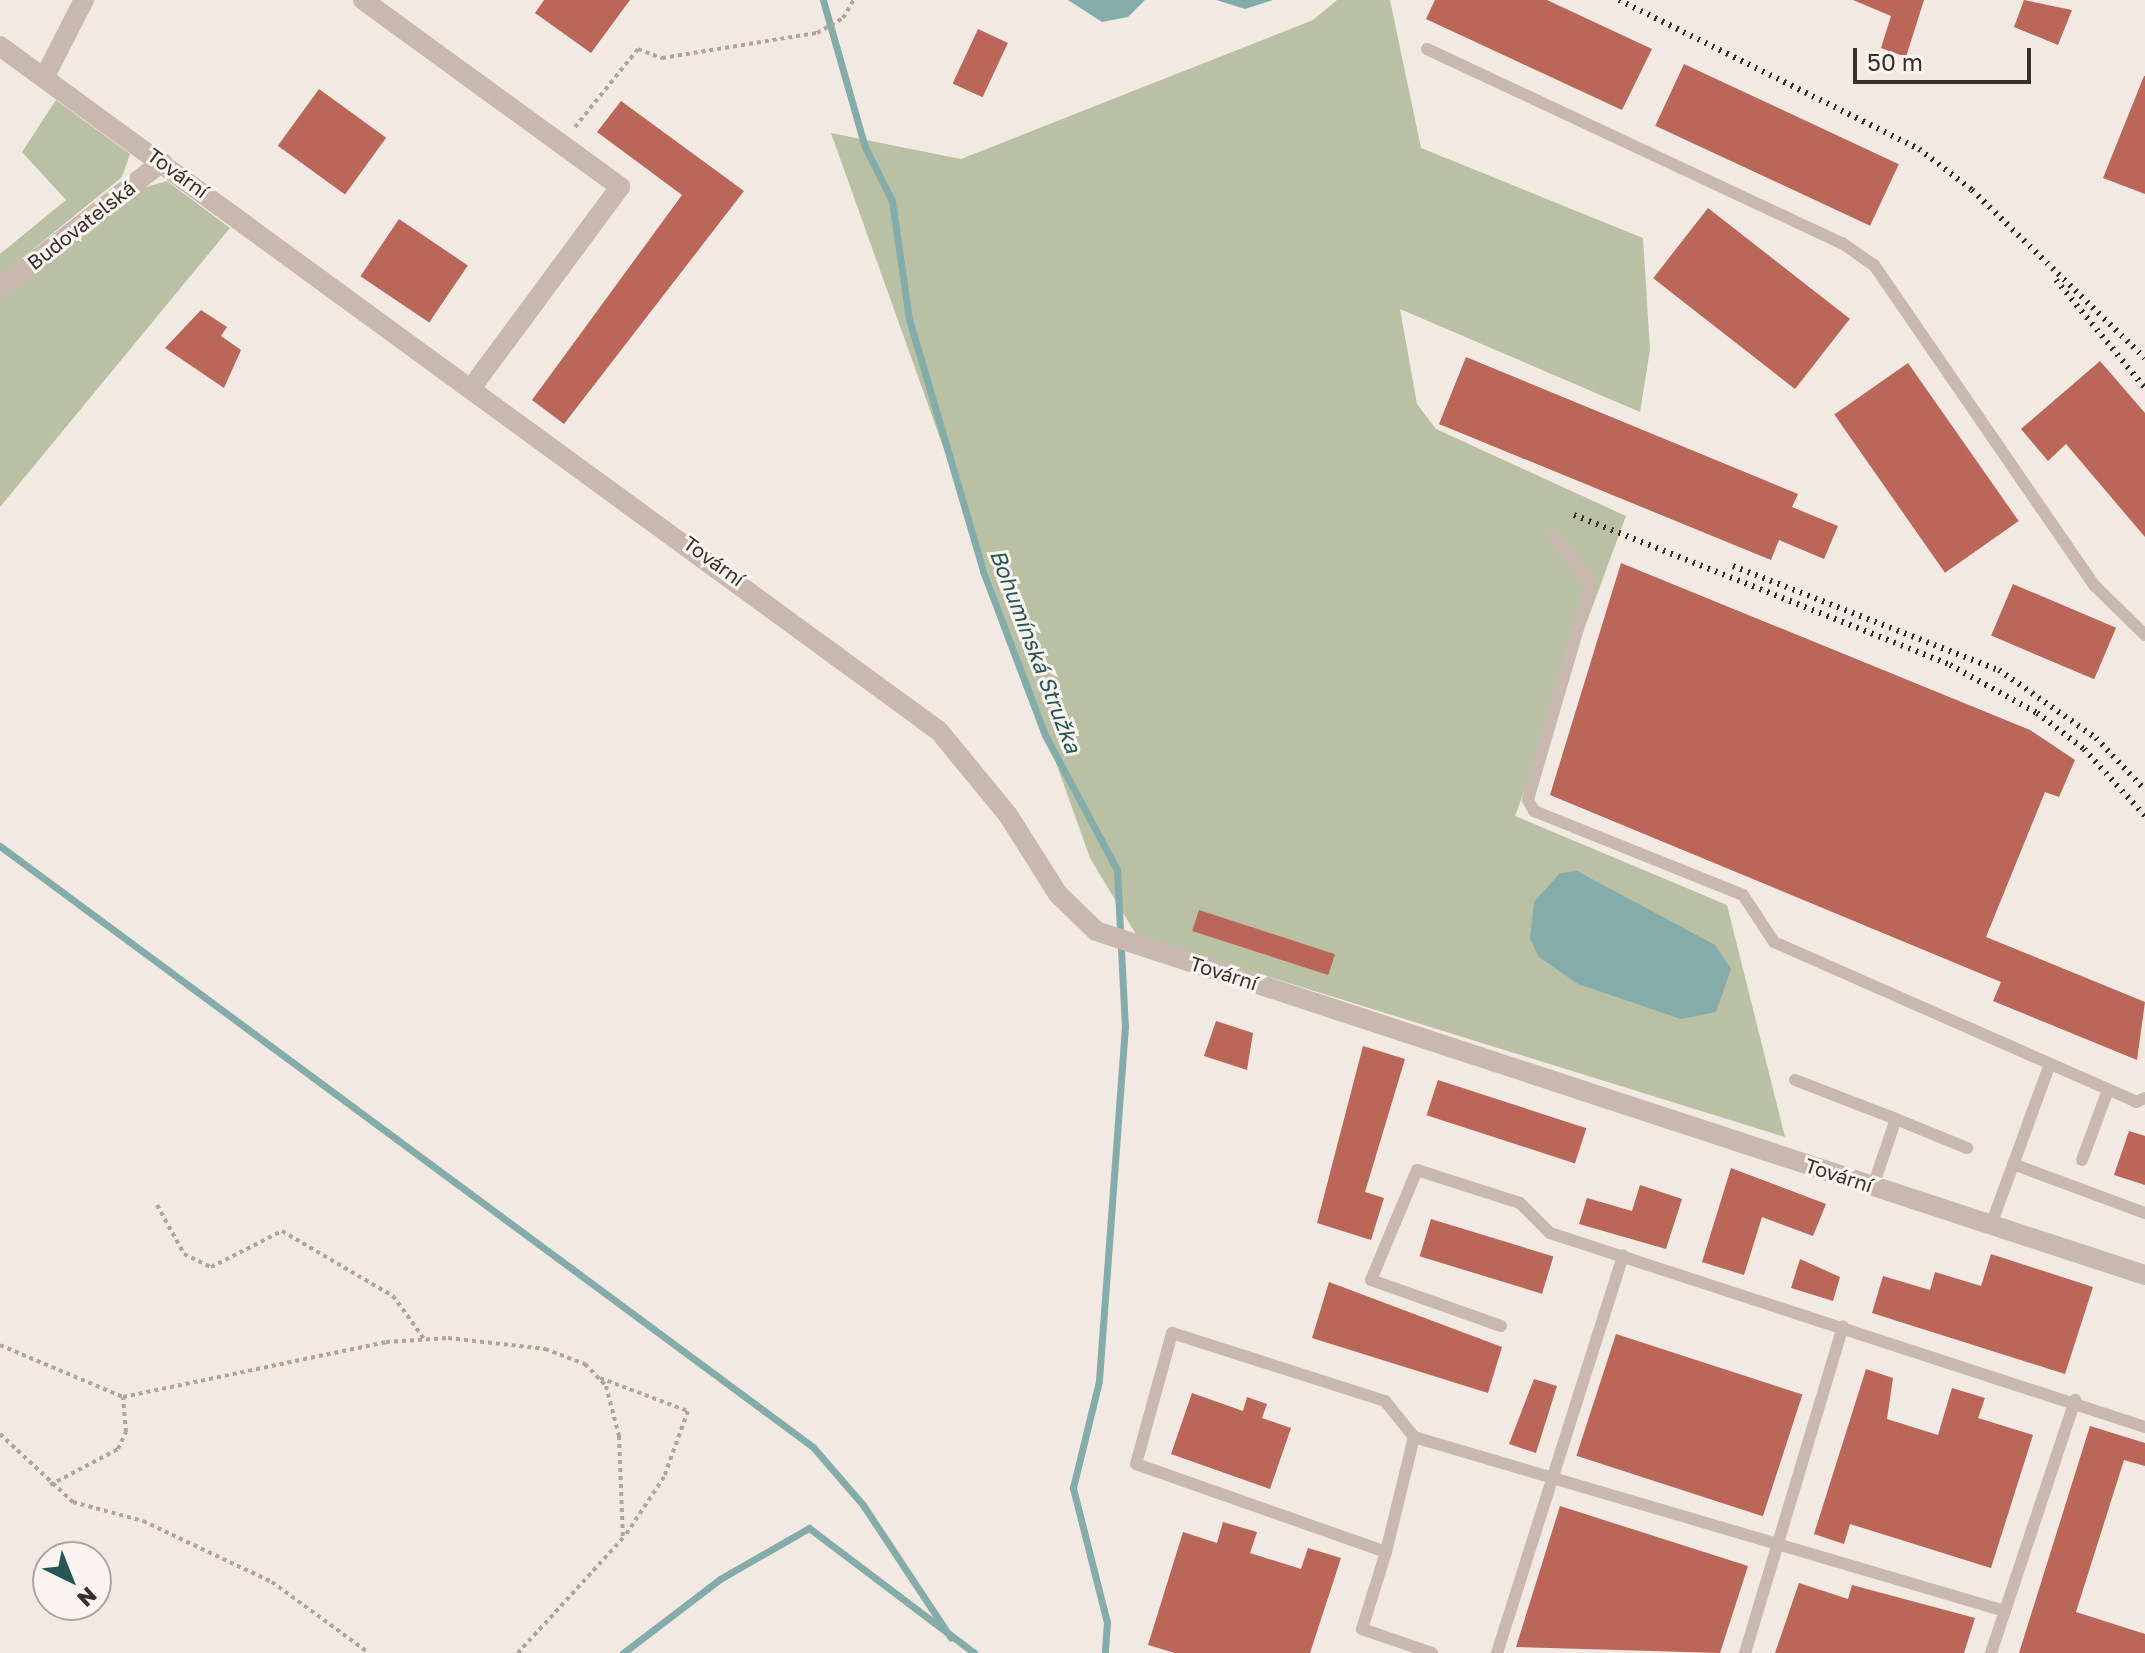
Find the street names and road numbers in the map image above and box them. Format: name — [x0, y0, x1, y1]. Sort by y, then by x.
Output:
street label: Tovární — [143, 143, 213, 203]
street label: Budovatelská — [22, 175, 140, 275]
street label: Tovární — [679, 531, 749, 591]
street label: Tovární — [1187, 951, 1261, 995]
street label: Tovární — [1802, 1153, 1876, 1197]

